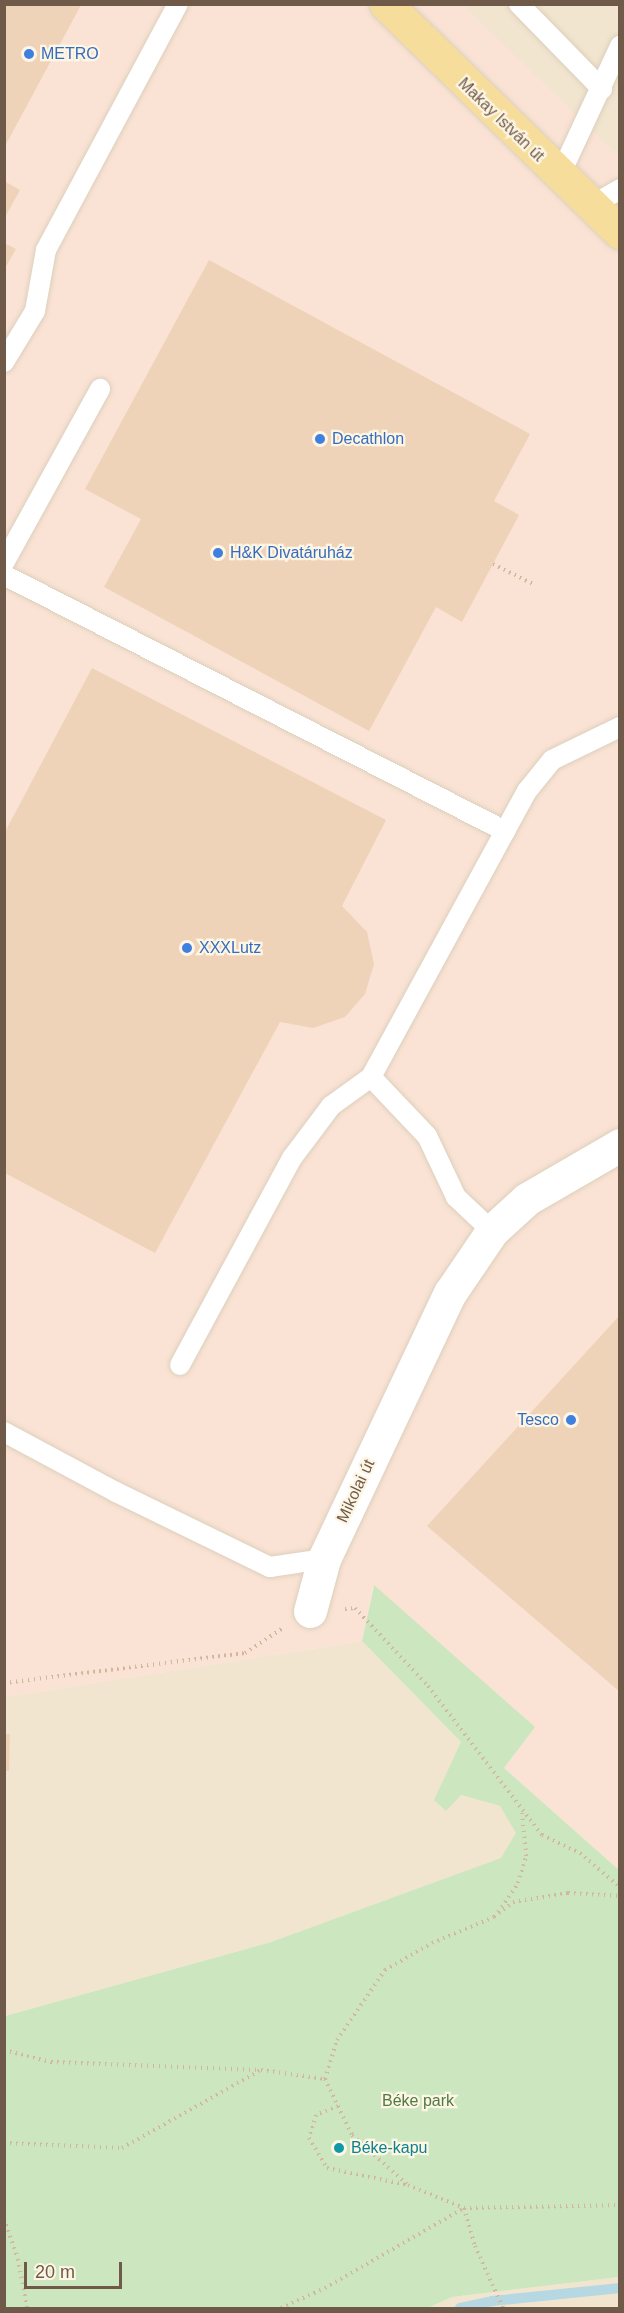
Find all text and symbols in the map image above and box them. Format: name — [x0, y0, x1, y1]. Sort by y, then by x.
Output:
place label: METRO — [41, 44, 99, 64]
marker: METRO — [22, 47, 36, 61]
street label: Makay István út — [454, 74, 548, 166]
place label: Decathlon — [332, 429, 404, 449]
marker: Decathlon — [313, 432, 327, 446]
place label: H&K Divatáruház — [230, 543, 353, 563]
marker: H&K Divatáruház — [211, 546, 225, 560]
place label: XXXLutz — [199, 938, 261, 958]
marker: XXXLutz — [180, 941, 194, 955]
place label: Tesco — [517, 1410, 559, 1430]
marker: Tesco — [564, 1413, 578, 1427]
street label: Mikolai út — [333, 1456, 379, 1526]
park label: Béke park — [382, 2091, 454, 2111]
place label: Béke-kapu — [351, 2138, 427, 2158]
marker: Béke-kapu — [332, 2141, 346, 2155]
scale bar — [27, 2250, 124, 2288]
text: 20 m — [35, 2262, 75, 2282]

